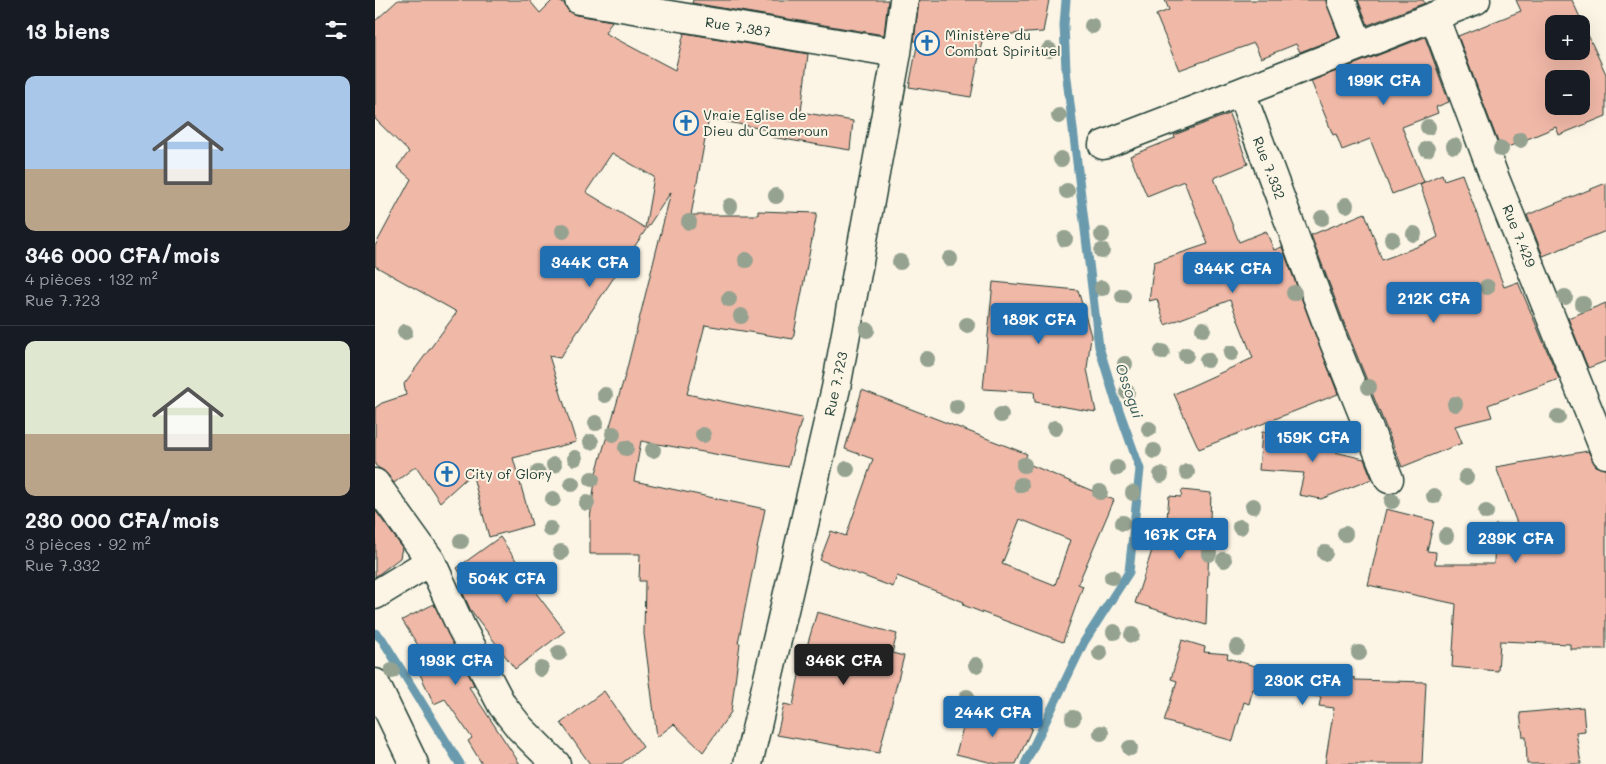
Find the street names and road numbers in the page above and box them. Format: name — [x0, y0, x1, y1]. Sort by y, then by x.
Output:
street label: Rue 7.387 — [704, 12, 772, 41]
street label: Rue 7.332 — [1249, 134, 1290, 202]
street label: Rue 7.429 — [1498, 202, 1541, 270]
street label: Rue 7.723 — [819, 350, 852, 418]

